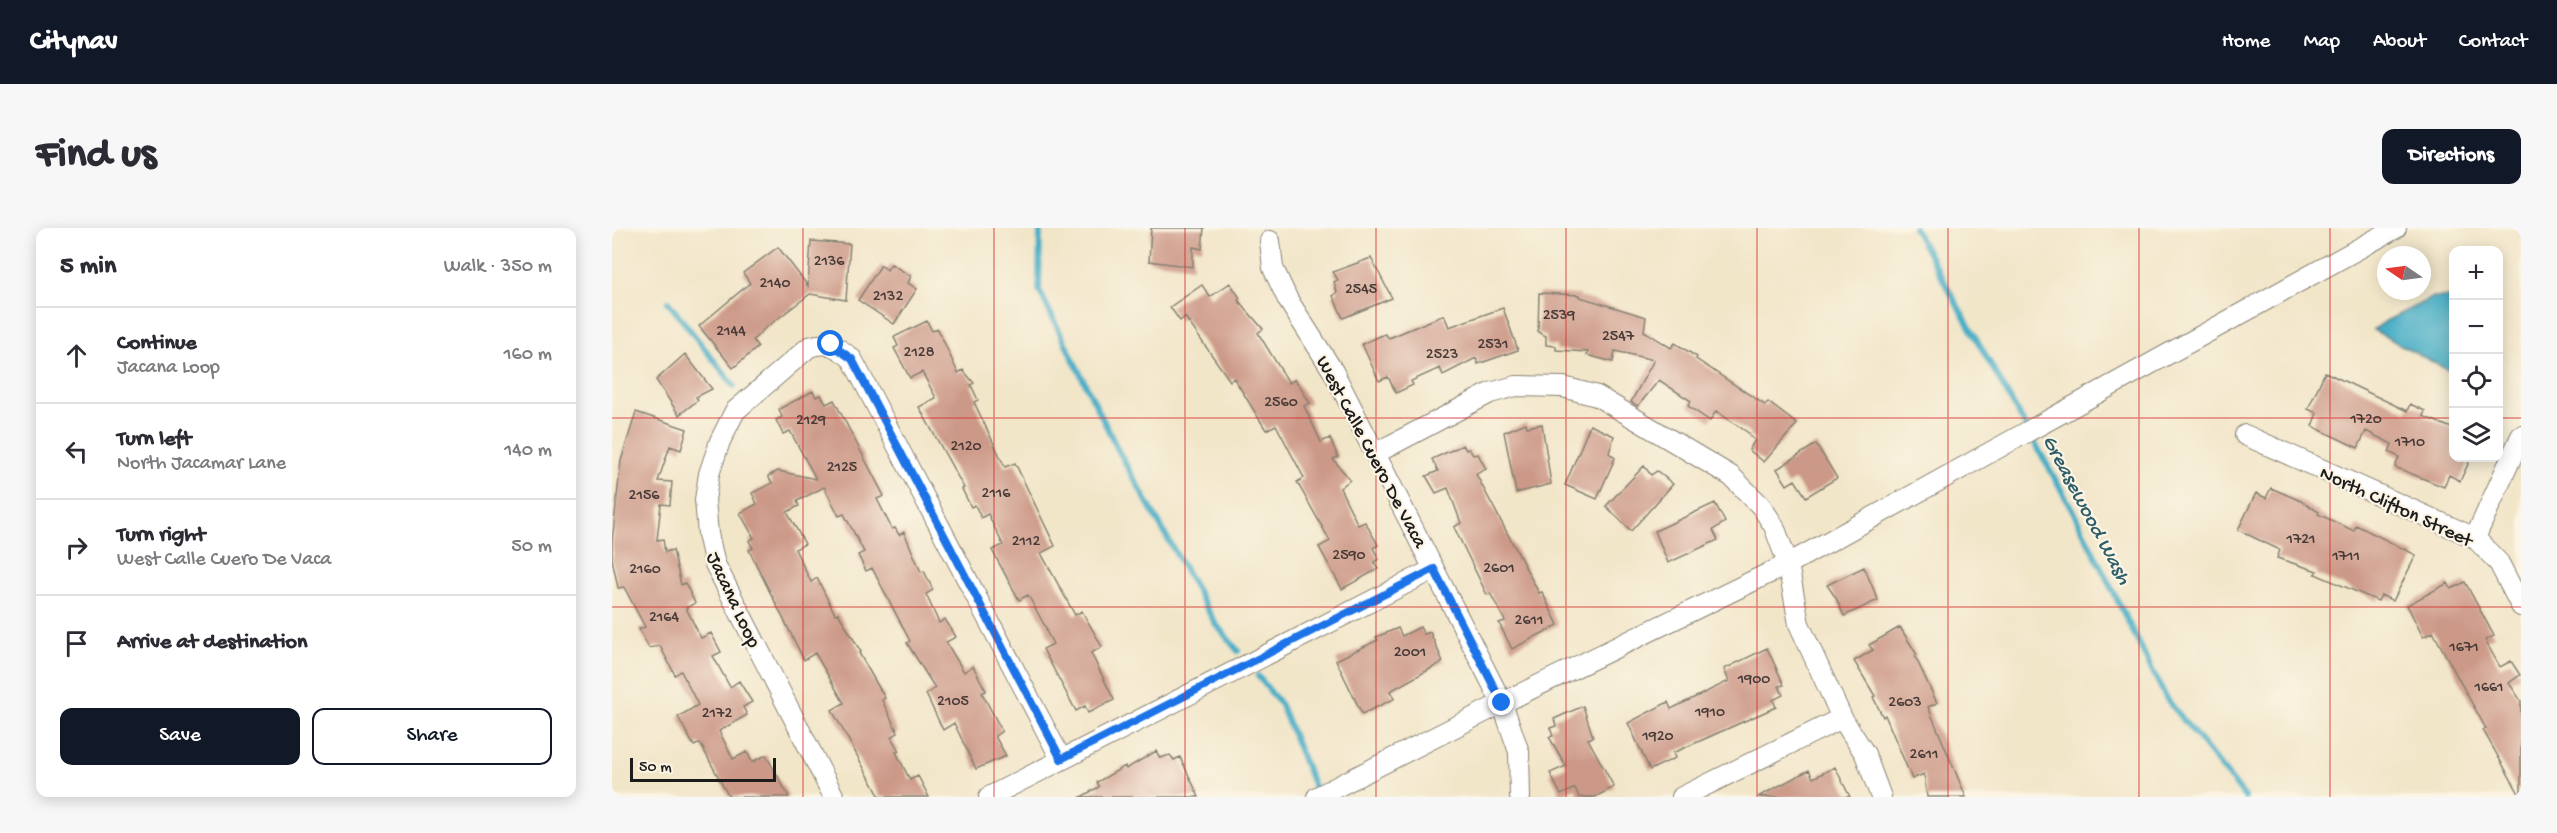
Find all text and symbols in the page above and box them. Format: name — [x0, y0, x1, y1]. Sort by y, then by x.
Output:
text: Citynav — [30, 26, 118, 59]
text: Home — [2222, 30, 2270, 55]
text: Map — [2303, 30, 2340, 55]
text: About — [2373, 30, 2426, 55]
text: Contact — [2459, 30, 2527, 55]
button: Directions — [2382, 129, 2521, 184]
text: Find us — [36, 132, 156, 181]
north arrow — [2377, 246, 2431, 300]
map controls — [2449, 246, 2503, 462]
button: + — [2449, 246, 2503, 300]
text: 5 min — [60, 252, 116, 283]
house number: 2136 — [814, 253, 845, 272]
text: Walk · 350 m — [444, 256, 552, 279]
house number: 2140 — [760, 275, 790, 294]
house number: 2545 — [1345, 281, 1377, 300]
house number: 2132 — [873, 288, 903, 307]
button: − — [2449, 300, 2503, 354]
house number: 2539 — [1543, 307, 1575, 326]
house number: 2144 — [716, 323, 746, 342]
house number: 2547 — [1602, 328, 1635, 347]
route start — [817, 330, 843, 356]
text: Continue — [117, 331, 197, 357]
house number: 2531 — [1477, 336, 1509, 355]
icon: ahead — [60, 339, 93, 372]
text: 160 m — [503, 344, 552, 367]
house number: 2128 — [904, 344, 935, 363]
house number: 2523 — [1426, 346, 1458, 365]
street label: West Calle Cuero De Vaca — [1309, 353, 1431, 553]
button: locate — [2449, 354, 2503, 408]
text: Jacana Loop — [117, 357, 220, 380]
house number: 2560 — [1264, 394, 1298, 413]
button: layers — [2449, 408, 2503, 462]
house number: 1720 — [2349, 411, 2382, 430]
house number: 2129 — [796, 412, 826, 431]
text: Turn left — [117, 427, 191, 453]
water label: Greasewood Wash — [2035, 432, 2135, 590]
house number: 1710 — [2394, 434, 2425, 453]
icon: left — [60, 435, 93, 468]
house number: 2120 — [950, 438, 982, 457]
text: 140 m — [504, 440, 552, 463]
text: North Jacamar Lane — [117, 453, 286, 476]
house number: 2125 — [827, 459, 857, 478]
street label: North Clifton Street — [2315, 463, 2477, 554]
house number: 2116 — [982, 485, 1011, 504]
house number: 2156 — [629, 487, 660, 506]
text: Turn right — [117, 523, 205, 549]
icon: right — [60, 531, 93, 564]
house number: 1721 — [2285, 531, 2316, 550]
house number: 2112 — [1012, 533, 1040, 552]
text: 50 m — [511, 536, 552, 559]
house number: 2590 — [1332, 547, 1366, 566]
house number: 1711 — [2331, 548, 2360, 567]
text: West Calle Cuero De Vaca — [117, 549, 331, 572]
street label: Jacana Loop — [700, 549, 764, 652]
house number: 2601 — [1483, 560, 1515, 579]
house number: 2160 — [629, 561, 661, 580]
house number: 2164 — [649, 609, 679, 628]
house number: 2611 — [1515, 612, 1543, 631]
icon: arrive — [60, 627, 93, 660]
text: Arrive at destination — [117, 630, 307, 656]
house number: 1671 — [2448, 639, 2479, 658]
house number: 2001 — [1394, 644, 1426, 663]
house number: 1900 — [1737, 671, 1770, 690]
house number: 1661 — [2473, 679, 2504, 698]
route end — [1488, 689, 1514, 715]
house number: 2105 — [937, 693, 969, 712]
house number: 2603 — [1888, 694, 1922, 713]
house number: 1910 — [1694, 704, 1725, 723]
house number: 2172 — [702, 705, 732, 724]
button: Save — [60, 708, 300, 765]
button: Share — [312, 708, 552, 765]
house number: 1920 — [1641, 728, 1674, 747]
house number: 2611 — [1910, 746, 1938, 765]
scale bar — [630, 755, 776, 782]
text: 50 m — [639, 759, 672, 778]

